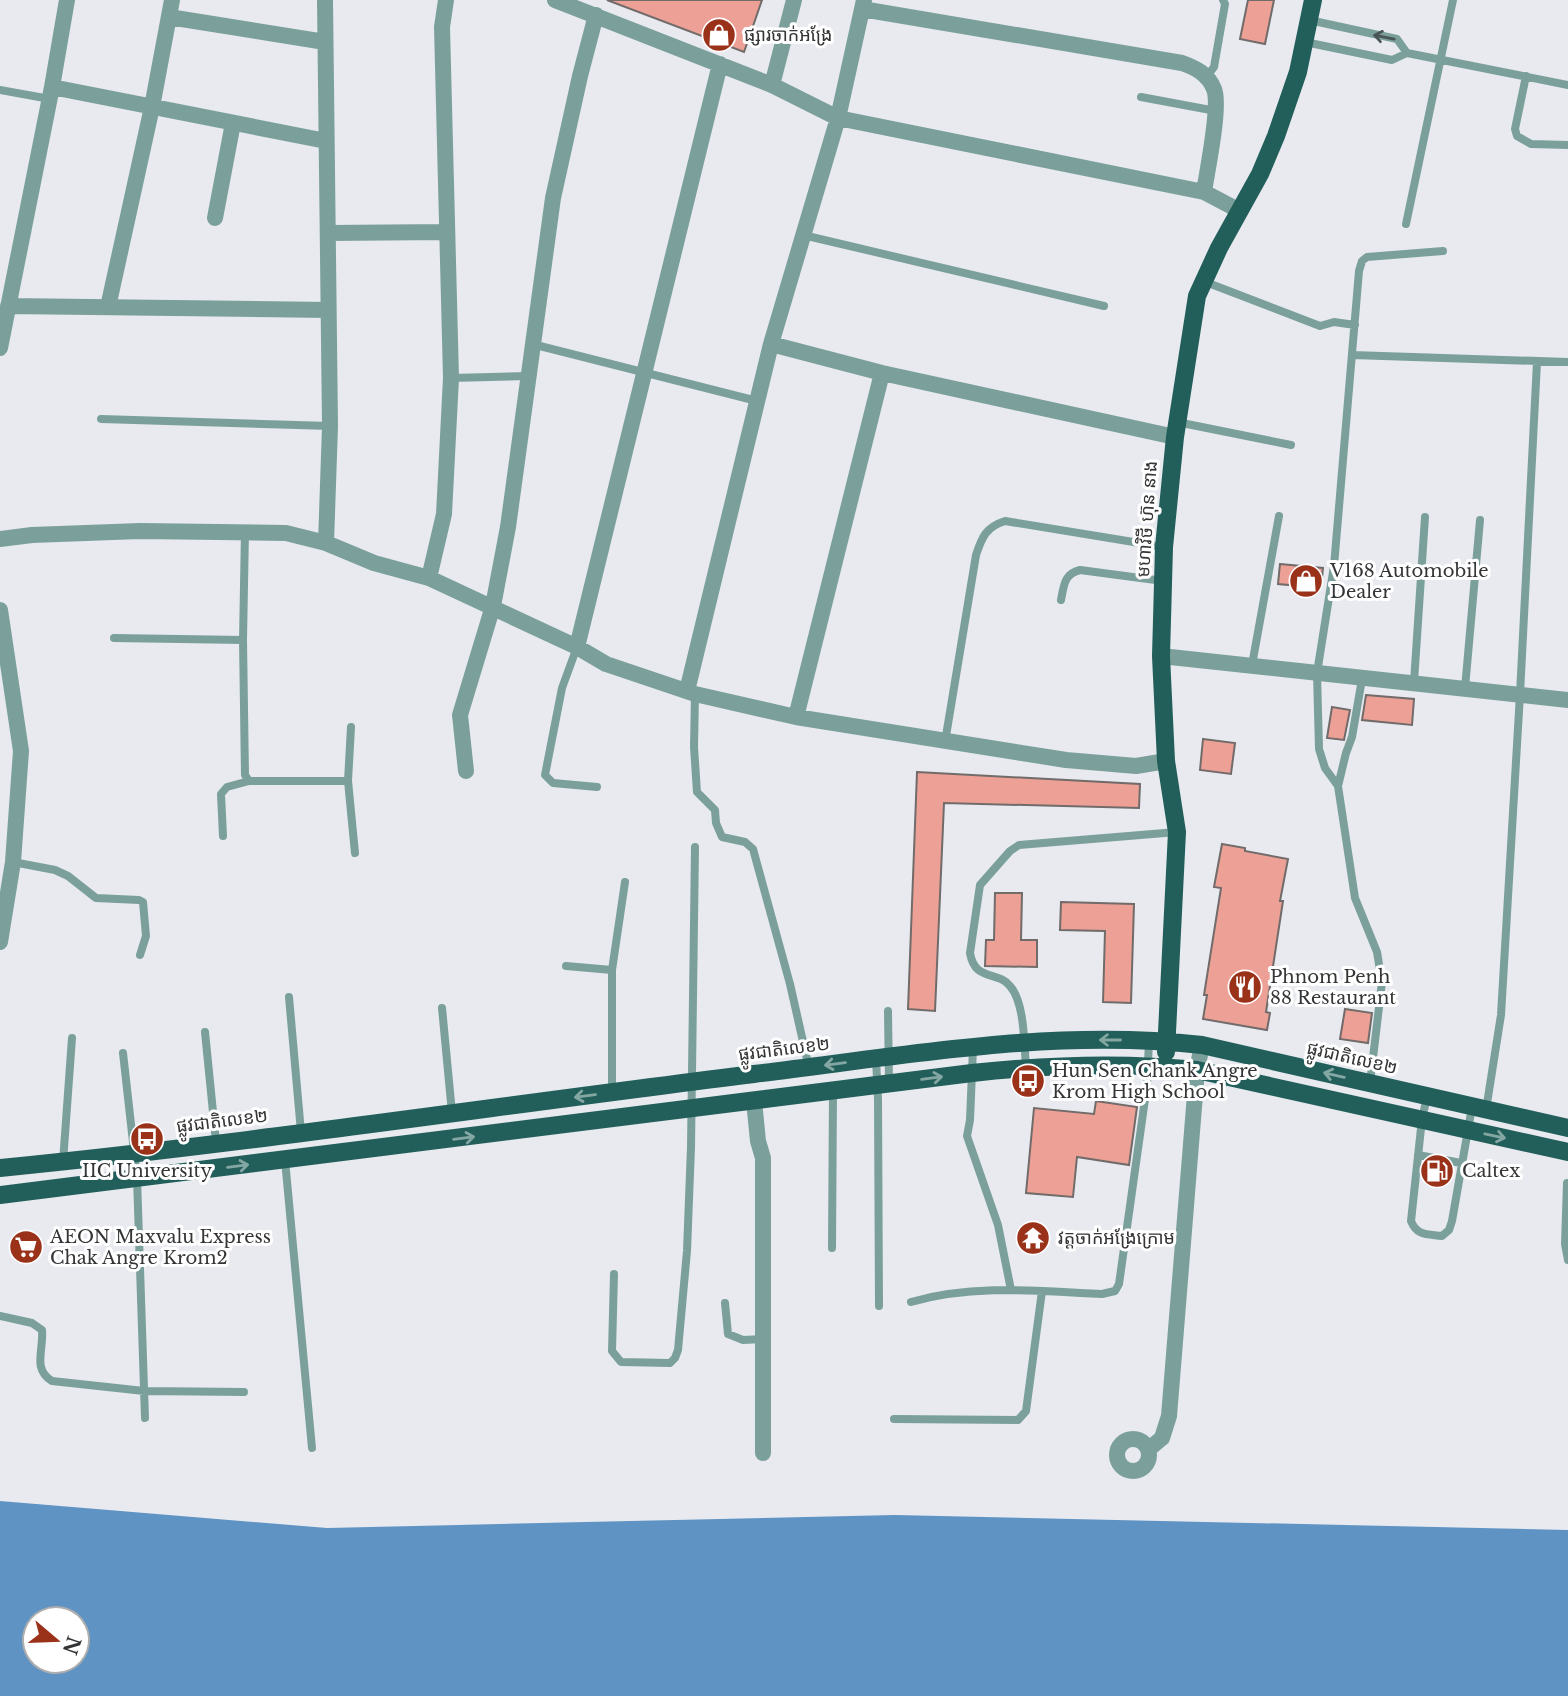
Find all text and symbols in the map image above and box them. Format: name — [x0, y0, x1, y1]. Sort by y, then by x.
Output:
shop icon: ផ្សារចាក់អង្រែ — [700, 16, 738, 54]
place label: ផ្សារចាក់អង្រែ — [744, 24, 832, 46]
one-way arrow — [1373, 29, 1396, 43]
street label: មហាវិថី ហ៊ុន នាង — [1131, 460, 1164, 578]
place label: V168 Automobile Dealer — [1329, 560, 1489, 603]
shop icon: V168 Automobile Dealer — [1287, 562, 1325, 600]
place label: Phnom Penh 88 Restaurant — [1270, 966, 1396, 1009]
restaurant icon: Phnom Penh 88 Restaurant — [1226, 968, 1264, 1006]
street label: ផ្លូវជាតិលេខ២ — [737, 1032, 832, 1071]
one-way arrow — [1099, 1033, 1122, 1047]
street label: ផ្លូវជាតិលេខ២ — [1303, 1037, 1399, 1084]
one-way arrow — [824, 1058, 847, 1071]
place label: Hun Sen Chank Angre Krom High School — [1052, 1060, 1258, 1103]
bus stop icon: Hun Sen Chank Angre Krom High School — [1009, 1062, 1047, 1100]
one-way arrow — [1323, 1067, 1346, 1081]
one-way arrow — [921, 1072, 943, 1085]
one-way arrow — [574, 1089, 597, 1102]
street label: ផ្លូវជាតិលេខ២ — [175, 1104, 270, 1143]
bus stop icon: IIC University — [128, 1120, 166, 1158]
one-way arrow — [1483, 1130, 1506, 1144]
one-way arrow — [452, 1131, 475, 1144]
fuel station icon: Caltex — [1418, 1152, 1456, 1190]
one-way arrow — [226, 1159, 249, 1172]
place label: IIC University — [82, 1160, 212, 1182]
place label: Caltex — [1462, 1160, 1520, 1182]
temple icon: វត្តចាក់អង្រែក្រោម — [1014, 1219, 1052, 1257]
place label: AEON Maxvalu Express Chak Angre Krom2 — [49, 1226, 271, 1269]
place label: វត្តចាក់អង្រែក្រោម — [1058, 1227, 1175, 1249]
supermarket icon: AEON Maxvalu Express Chak Angre Krom2 — [7, 1228, 45, 1266]
north arrow — [21, 1605, 91, 1675]
text: N — [58, 1633, 85, 1658]

